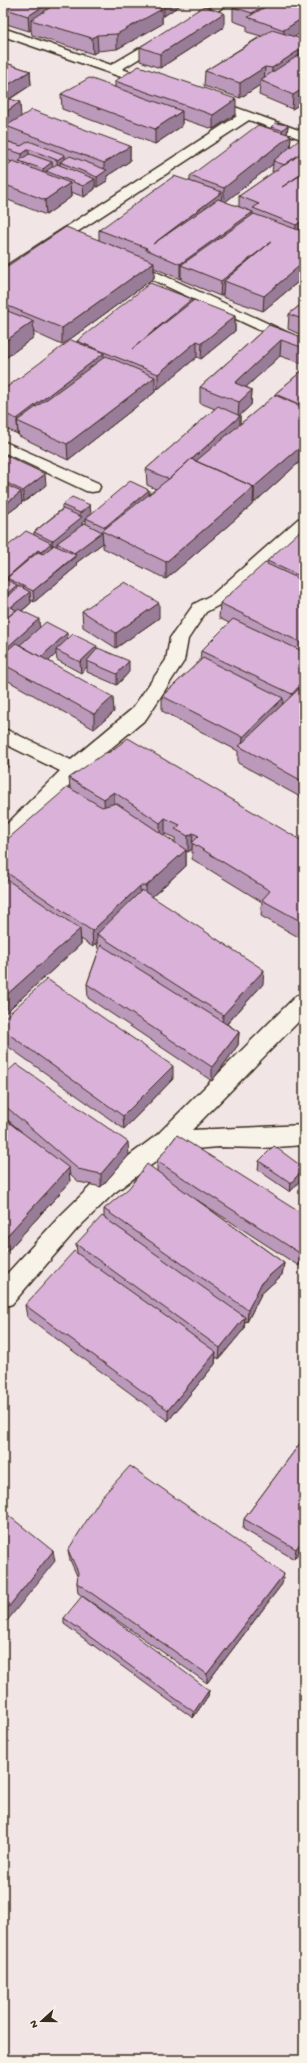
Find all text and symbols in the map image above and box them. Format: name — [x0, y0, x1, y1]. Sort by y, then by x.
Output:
north arrow — [22, 2001, 62, 2041]
text: N — [28, 2018, 41, 2029]

